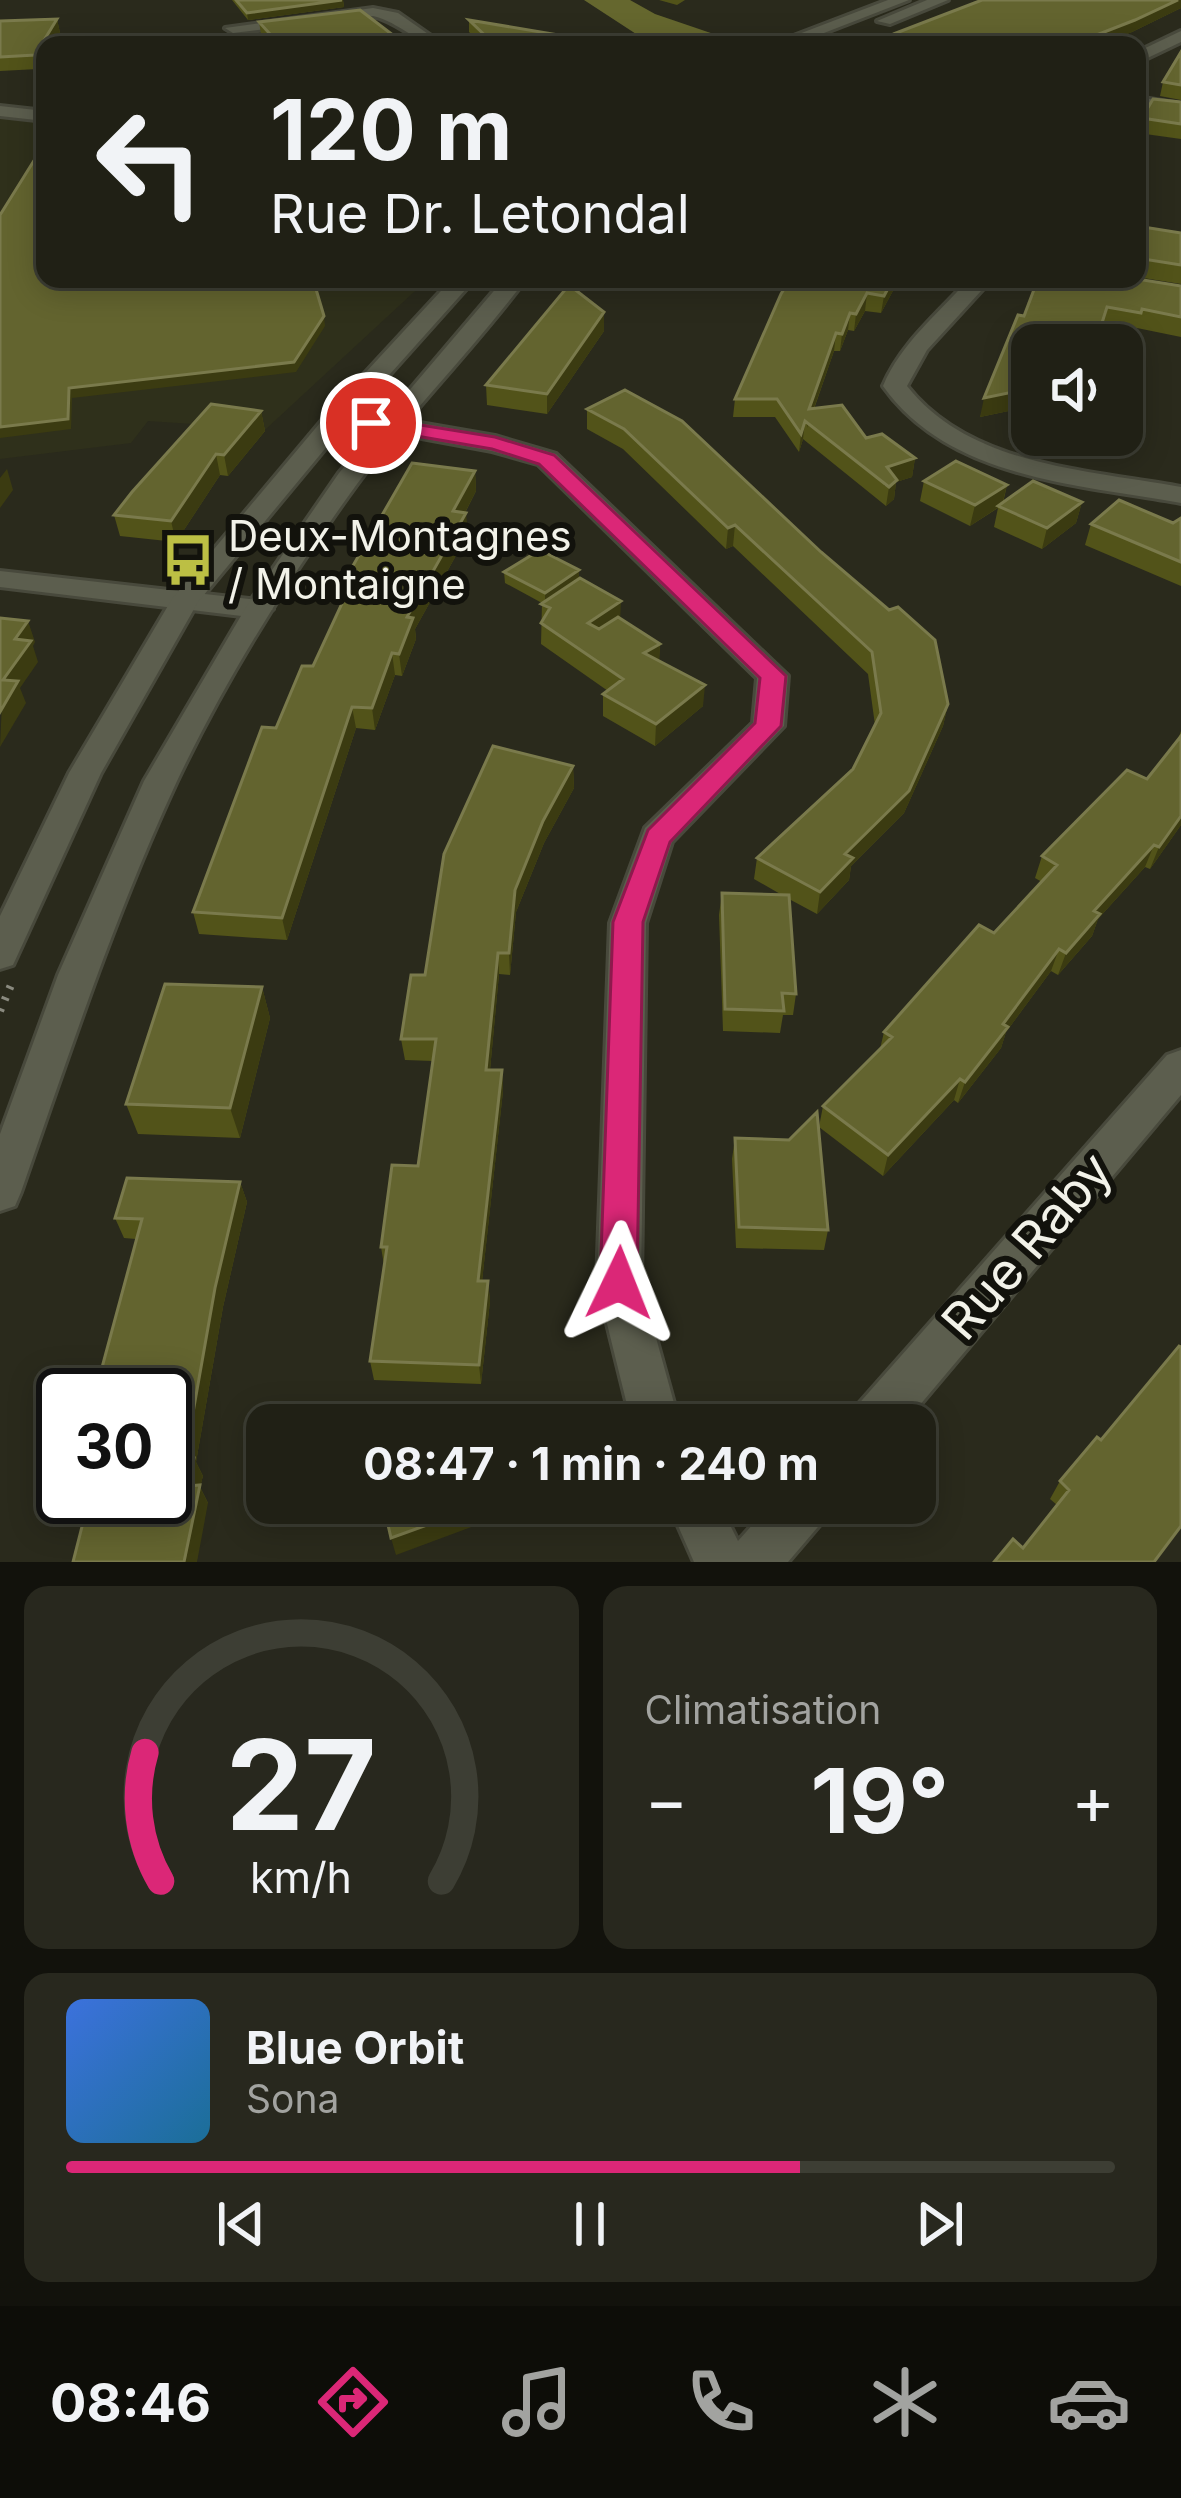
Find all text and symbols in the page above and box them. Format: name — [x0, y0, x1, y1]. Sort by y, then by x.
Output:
text: 120 m — [270, 79, 512, 180]
icon: left — [72, 84, 228, 240]
text: Rue Dr. Letondal — [270, 181, 690, 246]
map controls — [1011, 324, 1143, 456]
button: sound — [1011, 324, 1143, 456]
pin — [320, 372, 422, 474]
icon: arrive — [338, 390, 404, 456]
place label: Deux-Montagnes / Montaigne — [228, 510, 572, 609]
bus stop icon: Deux-Montagnes / Montaigne — [159, 531, 217, 589]
street label: Rue Raby — [929, 1140, 1124, 1351]
position arrow — [556, 1220, 682, 1346]
speed limit sign: 30 — [36, 1368, 192, 1524]
text: 08:47 · 1 min · 240 m — [363, 1436, 819, 1491]
text: Climatisation — [645, 1686, 881, 1733]
text: 27 — [226, 1709, 377, 1860]
text: 19° — [810, 1746, 949, 1855]
text: − — [645, 1760, 688, 1840]
text: + — [1071, 1760, 1115, 1840]
text: km/h — [250, 1850, 352, 1902]
text: Blue Orbit — [246, 2020, 464, 2075]
text: Sona — [246, 2075, 339, 2122]
icon: previous — [208, 2191, 274, 2257]
icon: pause — [557, 2191, 623, 2257]
icon: next — [907, 2191, 973, 2257]
icon: directions — [311, 2360, 395, 2444]
icon: music — [495, 2360, 579, 2444]
icon: phone — [679, 2360, 763, 2444]
icon: climate — [863, 2360, 947, 2444]
icon: car — [1047, 2360, 1131, 2444]
text: 08:46 — [50, 2370, 211, 2435]

